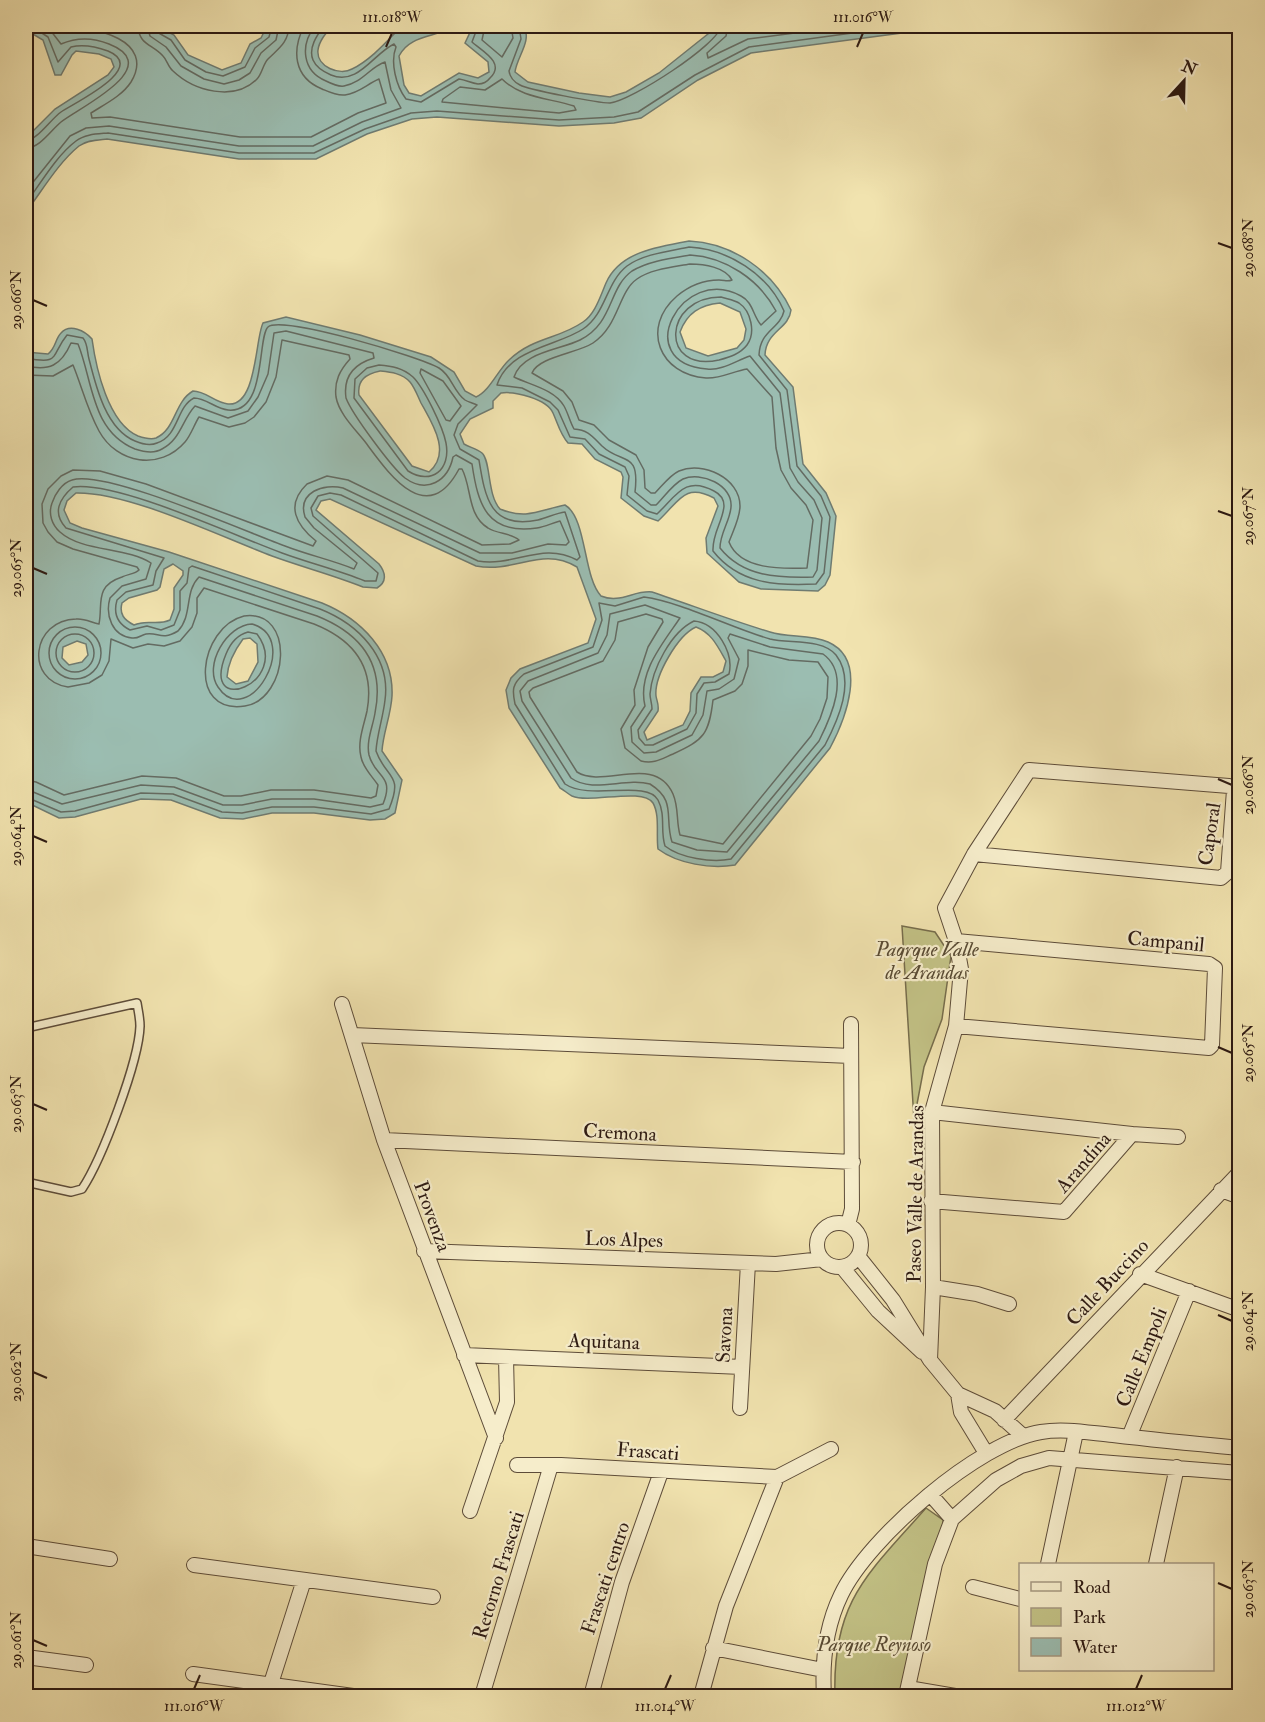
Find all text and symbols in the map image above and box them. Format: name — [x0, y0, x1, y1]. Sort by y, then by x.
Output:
text: 111.018°W — [362, 8, 422, 27]
text: 111.016°W — [833, 8, 894, 27]
north arrow — [1154, 51, 1214, 111]
text: N — [1178, 56, 1200, 80]
text: 29.068°N — [1239, 218, 1258, 278]
text: 29.066°N — [7, 270, 26, 330]
text: 29.067°N — [1239, 486, 1258, 546]
text: 29.065°N — [7, 538, 26, 597]
text: 29.066°N — [1239, 755, 1258, 815]
street label: Caporal — [1193, 801, 1227, 867]
text: 29.064°N — [7, 805, 26, 866]
street label: Campanil — [1126, 926, 1206, 958]
park label: Paqrque Valle de Arandas — [874, 937, 979, 985]
text: 29.065°N — [1239, 1023, 1258, 1082]
text: 29.063°N — [7, 1074, 26, 1133]
street label: Paseo Valle de Arandas — [901, 1105, 930, 1283]
street label: Cremona — [582, 1118, 658, 1147]
street label: Arandina — [1050, 1126, 1117, 1199]
street label: Provenza — [408, 1177, 457, 1256]
street label: Los Alpes — [584, 1226, 664, 1254]
street label: Calle Buccino — [1061, 1233, 1154, 1331]
text: 29.064°N — [1239, 1290, 1258, 1351]
street label: Calle Empoli — [1110, 1304, 1174, 1411]
street label: Savona — [711, 1306, 738, 1363]
street label: Aquitana — [567, 1328, 641, 1355]
text: 29.062°N — [7, 1342, 26, 1402]
street label: Frascati — [616, 1437, 680, 1466]
street label: Retorno Frascati — [467, 1508, 530, 1642]
street label: Frascati centro — [576, 1519, 635, 1638]
text: 29.063°N — [1239, 1559, 1258, 1618]
legend — [1019, 1563, 1214, 1671]
text: Road — [1073, 1576, 1111, 1599]
text: Park — [1073, 1606, 1106, 1629]
text: 29.061°N — [7, 1611, 26, 1669]
park label: Parque Reynoso — [816, 1632, 931, 1657]
text: Water — [1072, 1636, 1117, 1659]
text: 111.016°W — [164, 1697, 225, 1716]
text: 111.014°W — [635, 1697, 696, 1716]
text: 111.012°W — [1106, 1697, 1167, 1716]

